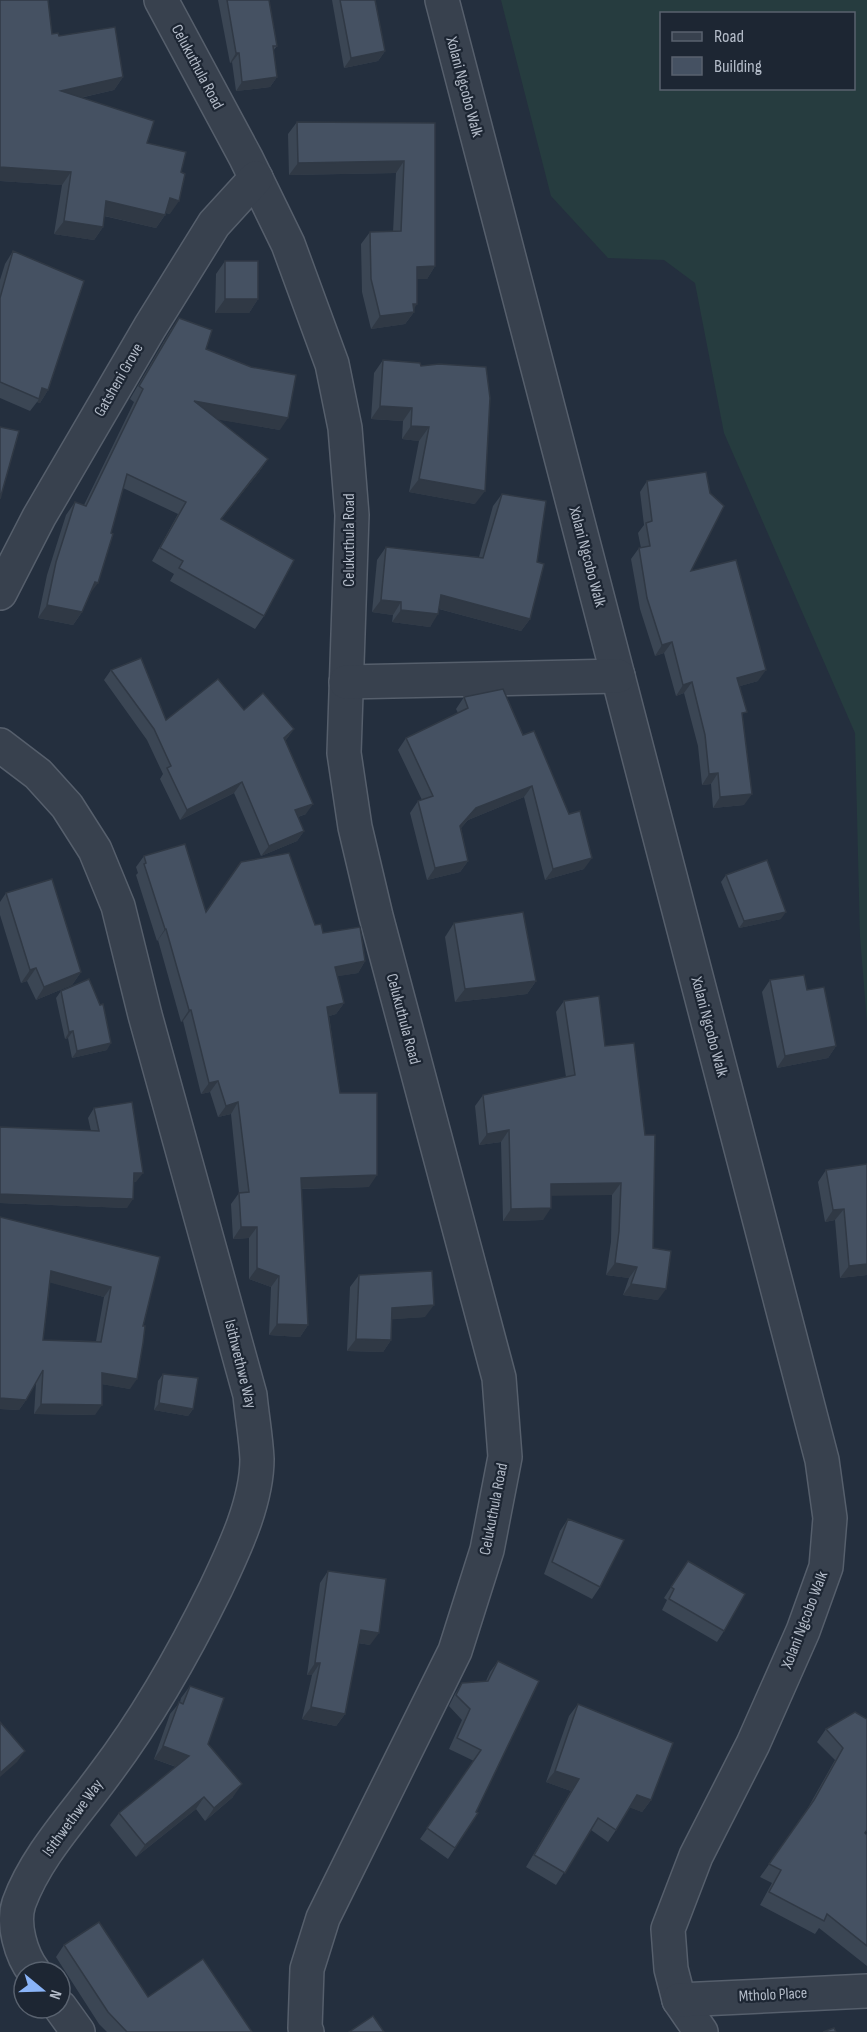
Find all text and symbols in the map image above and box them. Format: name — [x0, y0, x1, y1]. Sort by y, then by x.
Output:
legend — [660, 12, 855, 90]
street label: Celukuthula Road — [167, 21, 227, 113]
text: Road — [714, 26, 744, 47]
street label: Xolani Ngcobo Walk — [441, 34, 487, 139]
text: Building — [714, 56, 762, 77]
street label: Gatsheni Grove — [90, 340, 148, 420]
street label: Celukuthula Road — [340, 493, 359, 587]
street label: Xolani Ngcobo Walk — [564, 504, 610, 609]
street label: Celukuthula Road — [382, 971, 424, 1067]
street label: Xolani Ngcobo Walk — [686, 974, 732, 1079]
street label: Isithwethwe Way — [220, 1318, 260, 1410]
street label: Celukuthula Road — [476, 1461, 512, 1557]
street label: Xolani Ngcobo Walk — [777, 1568, 832, 1672]
street label: Isithwethwe Way — [39, 1776, 107, 1860]
north arrow — [12, 1960, 72, 2020]
street label: Mtholo Place — [738, 1984, 808, 2006]
text: N — [44, 1987, 65, 2002]

